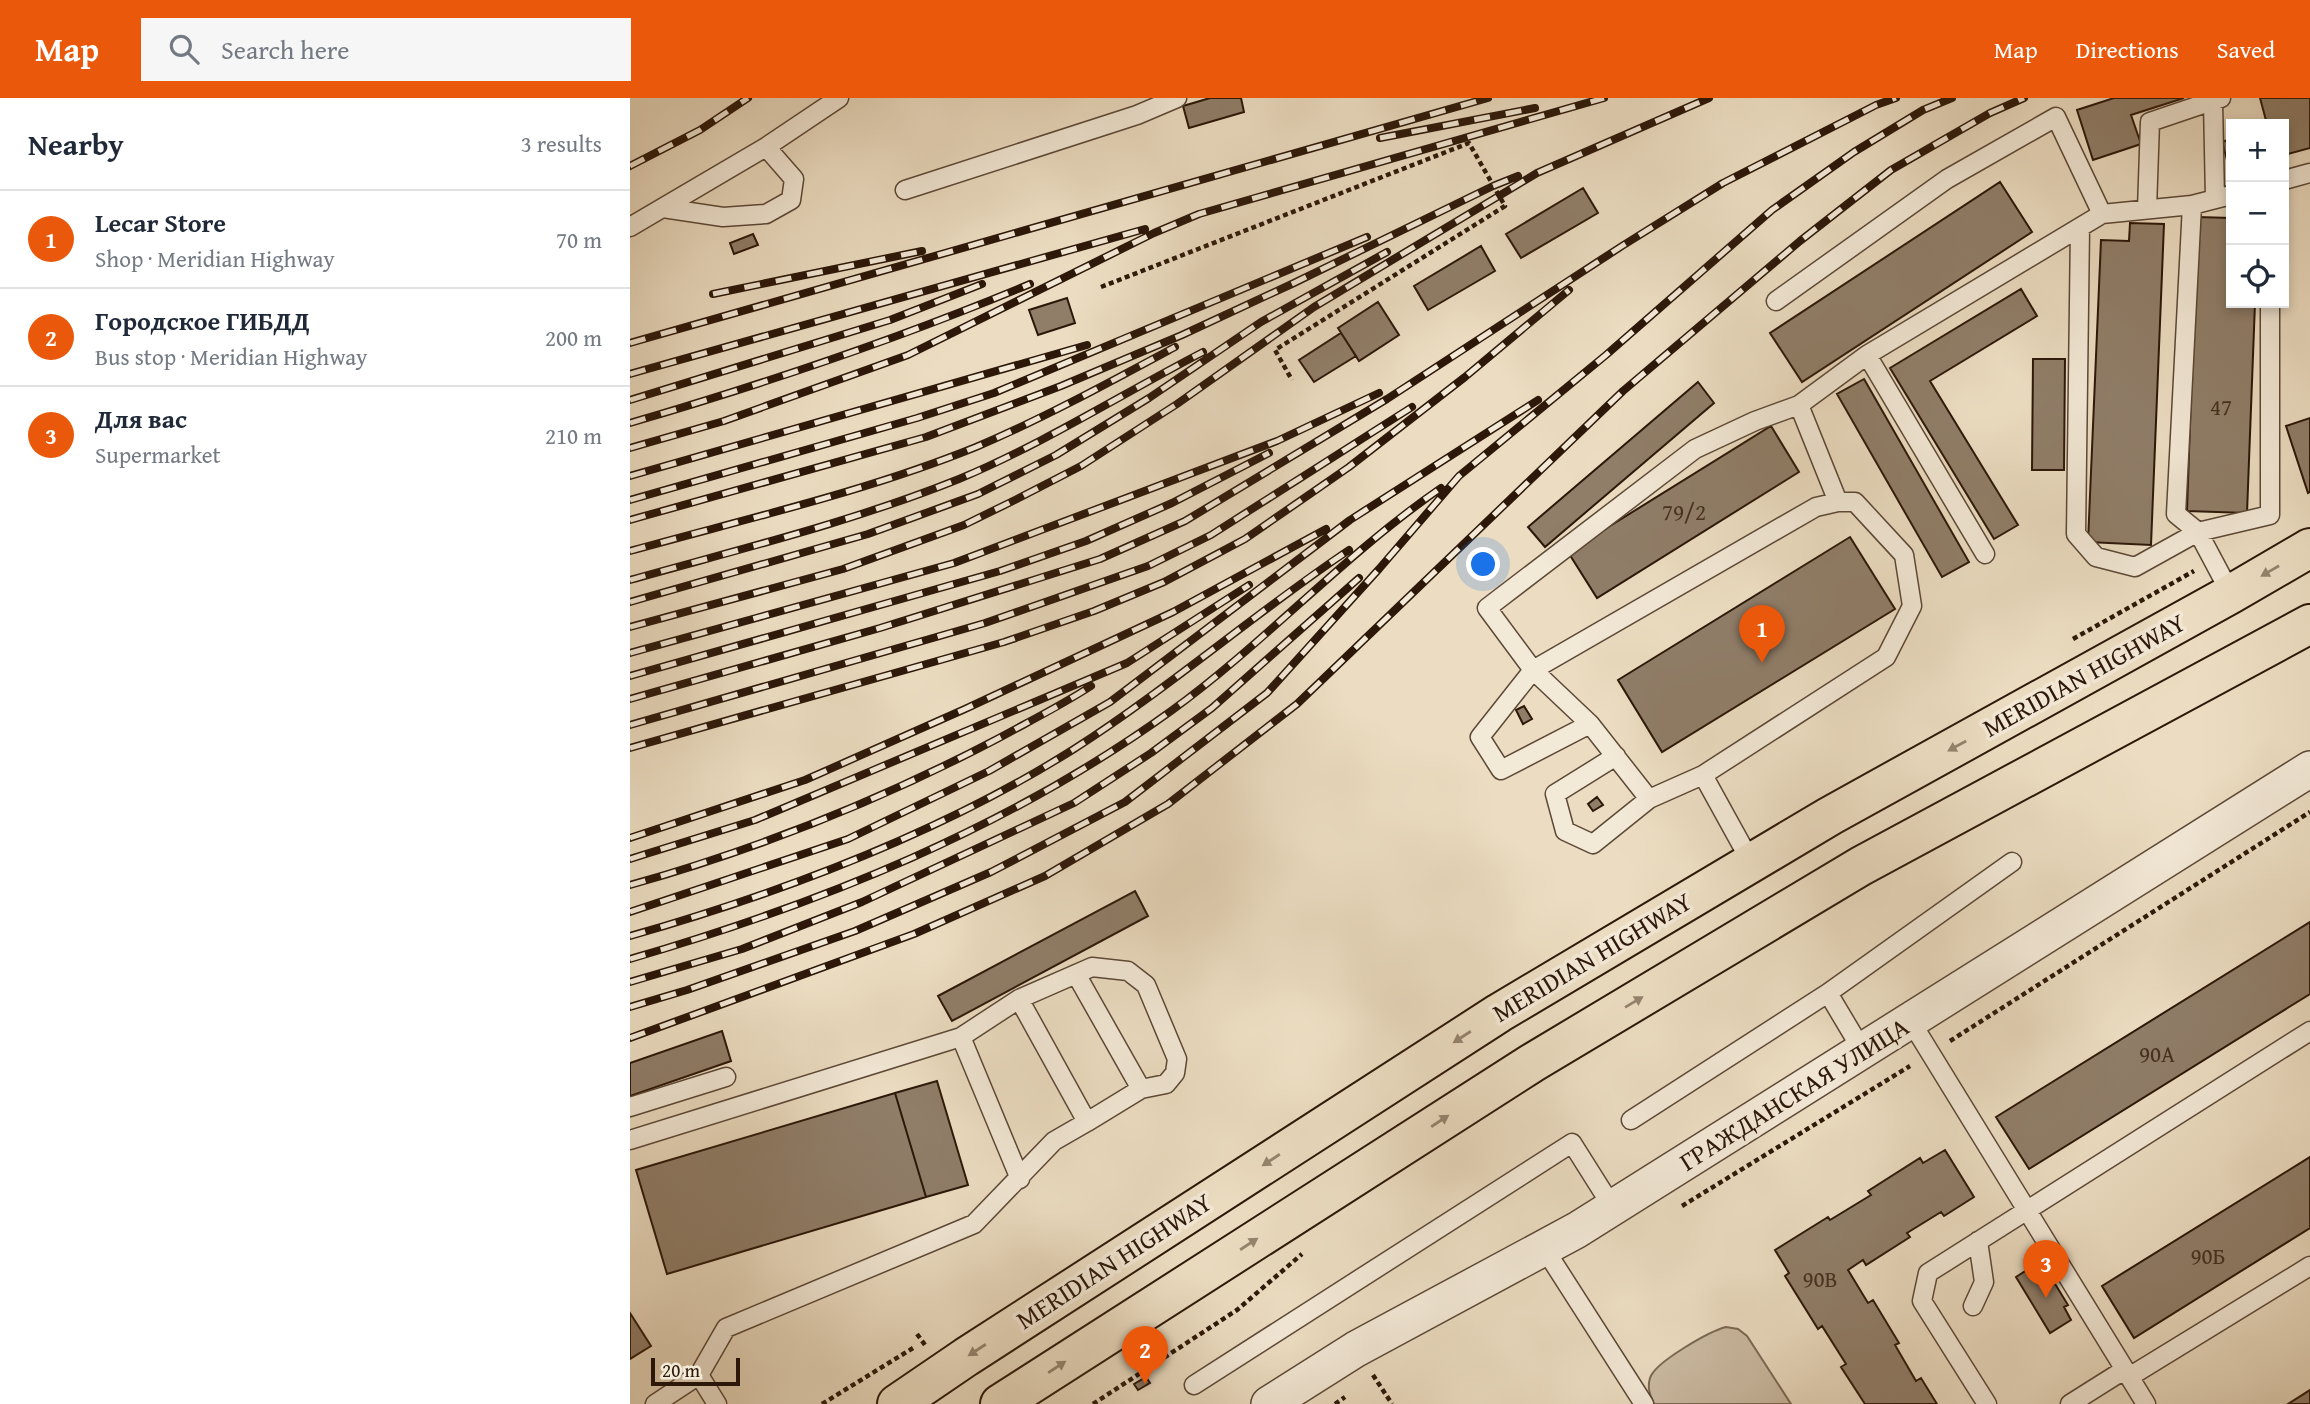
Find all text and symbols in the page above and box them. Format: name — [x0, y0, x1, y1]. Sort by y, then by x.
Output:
search box — [141, 18, 631, 81]
text: Map — [35, 25, 99, 73]
icon: search — [165, 30, 203, 68]
text: Search here — [221, 30, 349, 69]
text: Map — [1994, 32, 2038, 67]
text: Directions — [2076, 32, 2179, 67]
text: Saved — [2217, 32, 2275, 67]
map controls — [2226, 119, 2289, 308]
button: + — [2226, 119, 2289, 182]
text: Nearby — [28, 122, 124, 166]
text: 3 results — [521, 127, 602, 160]
button: − — [2226, 182, 2289, 245]
text: Lecar Store — [95, 203, 226, 242]
text: 1 — [45, 223, 57, 256]
text: 70 m — [556, 223, 602, 256]
text: Shop · Meridian Highway — [95, 242, 335, 275]
button: locate — [2226, 245, 2289, 308]
text: Городское ГИБДД — [95, 301, 310, 340]
text: 2 — [45, 321, 57, 354]
text: 200 m — [545, 321, 602, 354]
text: Bus stop · Meridian Highway — [95, 340, 368, 373]
house number: 47 — [2210, 390, 2232, 423]
text: Для вас — [95, 399, 187, 438]
text: 3 — [45, 419, 57, 452]
text: 210 m — [545, 419, 602, 452]
text: Supermarket — [95, 438, 221, 471]
house number: 79/2 — [1662, 495, 1706, 528]
your location — [1466, 547, 1500, 581]
one-way arrow — [2261, 565, 2280, 577]
street label: MERIDIAN HIGHWAY — [1975, 602, 2193, 747]
pin: 1 — [1739, 605, 1785, 663]
one-way arrow — [1947, 740, 1966, 752]
street label: MERIDIAN HIGHWAY — [1485, 881, 1699, 1032]
one-way arrow — [1625, 995, 1644, 1008]
street label: ГРАЖДАНСКАЯ УЛИЦА — [1671, 1007, 1916, 1180]
one-way arrow — [1452, 1030, 1471, 1043]
house number: 90А — [2139, 1037, 2175, 1070]
one-way arrow — [1431, 1115, 1450, 1128]
one-way arrow — [1261, 1154, 1280, 1167]
street label: MERIDIAN HIGHWAY — [1008, 1182, 1220, 1339]
one-way arrow — [1239, 1237, 1258, 1250]
house number: 90Б — [2190, 1239, 2226, 1272]
pin: 3 — [2023, 1240, 2069, 1298]
house number: 90В — [1802, 1262, 1838, 1295]
pin: 2 — [1122, 1326, 1168, 1384]
one-way arrow — [967, 1343, 986, 1356]
scale bar — [651, 1355, 740, 1387]
text: 20 m — [662, 1356, 700, 1384]
one-way arrow — [1048, 1360, 1067, 1373]

